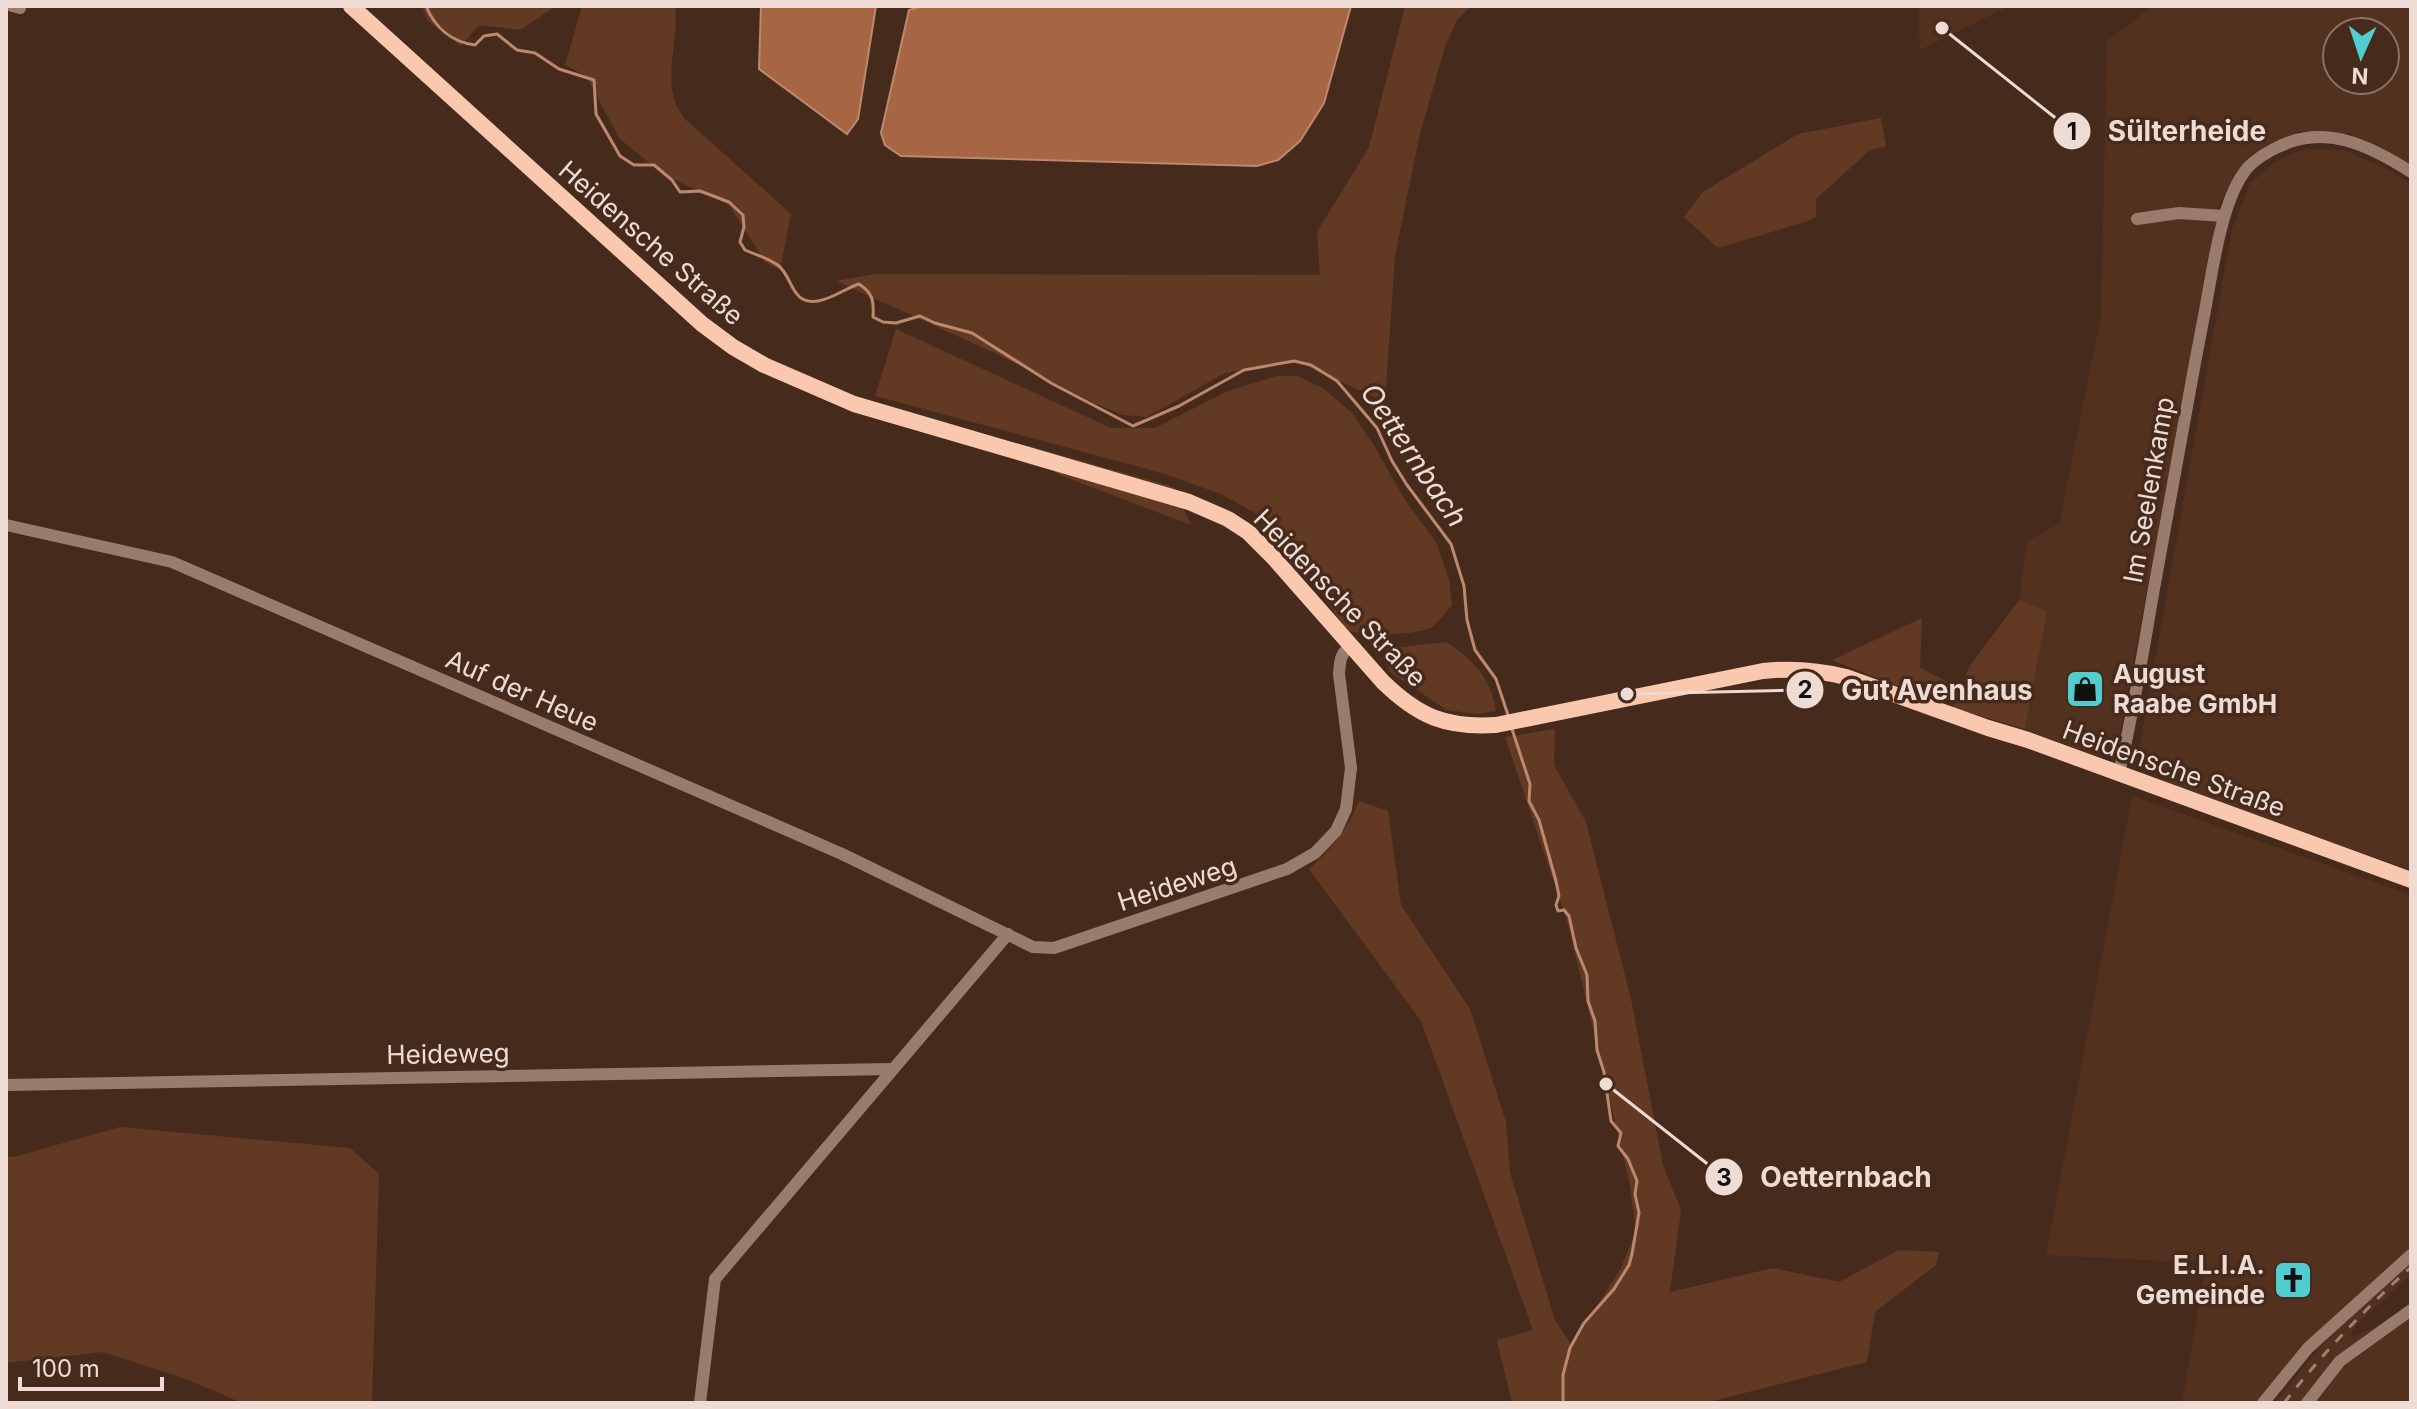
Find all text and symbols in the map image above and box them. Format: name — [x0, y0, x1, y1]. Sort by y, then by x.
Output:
north arrow — [2321, 16, 2401, 96]
text: N — [2351, 63, 2369, 89]
callout: Sülterheide — [2052, 105, 2282, 157]
text: Sülterheide — [2108, 114, 2266, 148]
text: 1 — [2067, 117, 2077, 146]
street label: Heidensche Straße — [553, 154, 750, 331]
water label: Oetternbach — [1354, 377, 1474, 533]
street label: Im Seelenkamp — [2117, 394, 2180, 585]
street label: Heidensche Straße — [1248, 503, 1433, 693]
street label: Auf der Heue — [441, 643, 603, 738]
place label: August Raabe GmbH — [2113, 658, 2277, 719]
callout: Gut Avenhaus — [1785, 664, 2049, 716]
shop icon: August Raabe GmbH — [2064, 668, 2106, 710]
text: Gut Avenhaus — [1841, 673, 2033, 707]
text: 2 — [1797, 675, 1813, 704]
street label: Heidensche Straße — [2059, 714, 2290, 823]
street label: Heideweg — [1113, 850, 1240, 917]
street label: Heideweg — [386, 1037, 510, 1070]
callout: Oetternbach — [1704, 1151, 1947, 1203]
text: Oetternbach — [1760, 1160, 1932, 1194]
text: 3 — [1716, 1163, 1732, 1192]
place label: E.L.I.A. Gemeinde — [2136, 1249, 2265, 1310]
church icon: E.L.I.A. Gemeinde — [2272, 1259, 2314, 1301]
scale bar — [20, 1341, 162, 1391]
text: 100 m — [32, 1354, 100, 1383]

